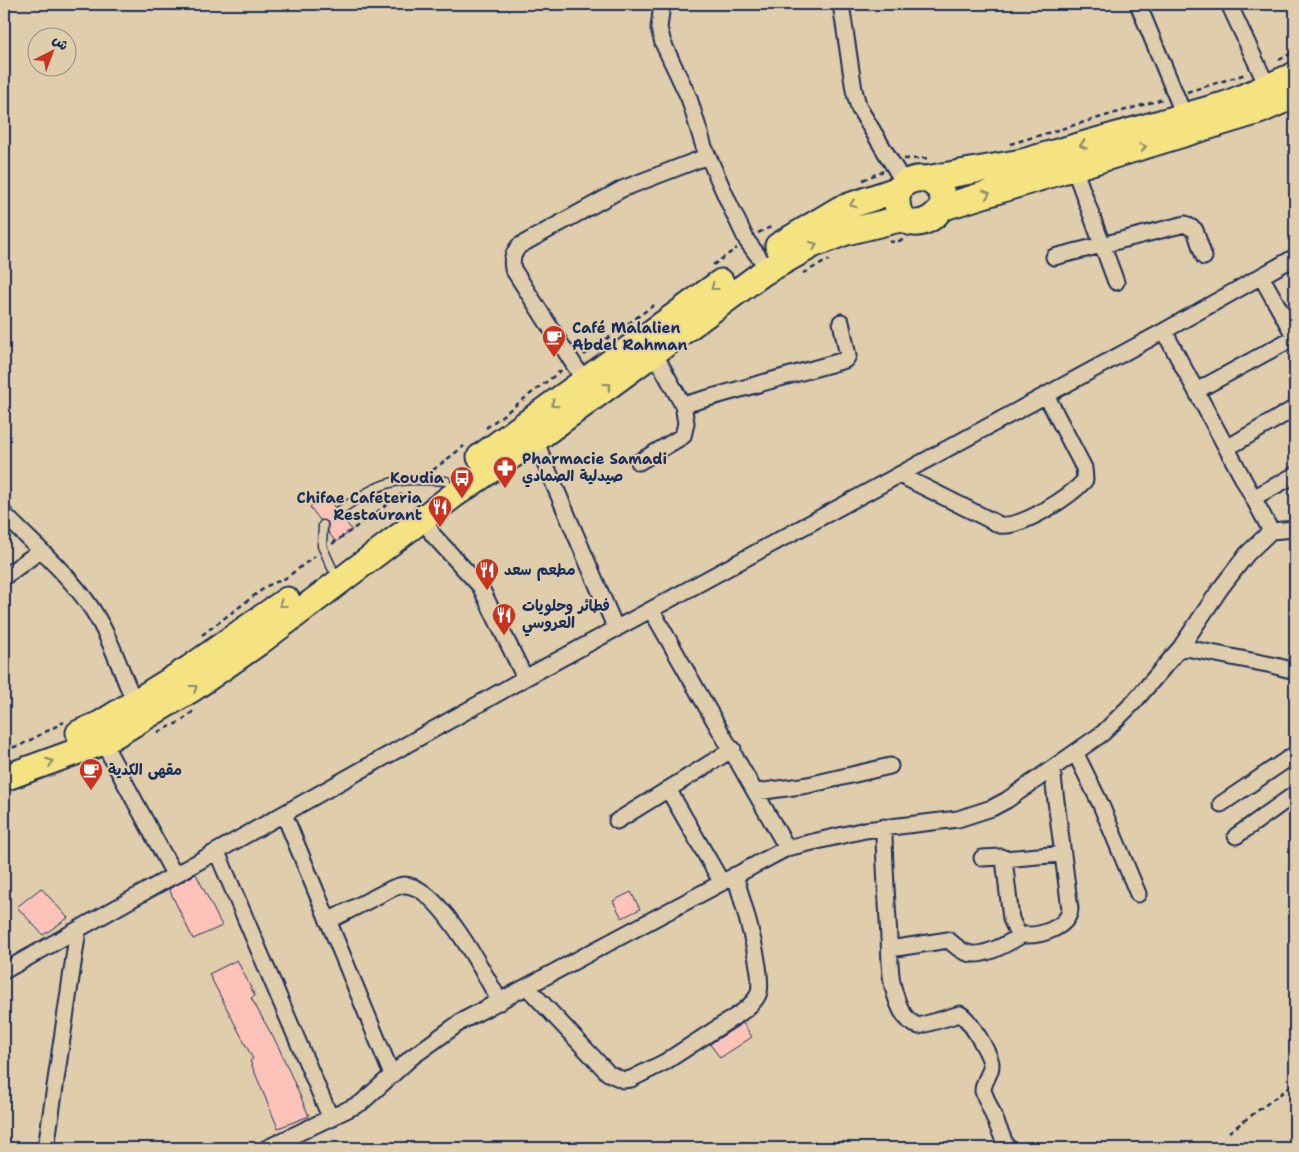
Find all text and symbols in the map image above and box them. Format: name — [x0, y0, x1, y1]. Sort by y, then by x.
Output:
north arrow — [28, 28, 78, 78]
text: ش — [49, 30, 72, 54]
one-way arrow — [1079, 139, 1088, 149]
one-way arrow — [1138, 143, 1147, 153]
one-way arrow — [983, 189, 991, 199]
one-way arrow — [849, 199, 858, 209]
one-way arrow — [809, 241, 818, 251]
one-way arrow — [710, 281, 719, 290]
place label: Café Malalien Abdel Rahman — [572, 318, 688, 355]
cafe icon: Café Malalien Abdel Rahman — [541, 324, 567, 358]
one-way arrow — [602, 384, 611, 392]
one-way arrow — [550, 398, 560, 407]
place label: Pharmacie Samadi صيدلية الصمادي — [522, 449, 667, 488]
pharmacy icon: Pharmacie Samadi صيدلية الصمادي — [492, 455, 518, 489]
bus stop icon: Koudia — [449, 465, 475, 499]
place label: Koudia — [390, 468, 445, 488]
place label: Chifae Cafeteria Restaurant — [297, 488, 423, 525]
restaurant icon: Chifae Cafeteria Restaurant — [427, 494, 453, 528]
restaurant icon: مطعم سعد — [474, 557, 500, 591]
place label: مطعم سعد — [504, 560, 576, 581]
place label: فطائر وحلويات العروسي — [522, 596, 610, 637]
one-way arrow — [278, 598, 288, 607]
restaurant icon: فطائر وحلويات العروسي — [491, 602, 517, 636]
one-way arrow — [188, 685, 197, 694]
cafe icon: مقهى الكدية — [78, 757, 104, 791]
one-way arrow — [45, 758, 54, 768]
place label: مقهى الكدية — [108, 760, 182, 780]

